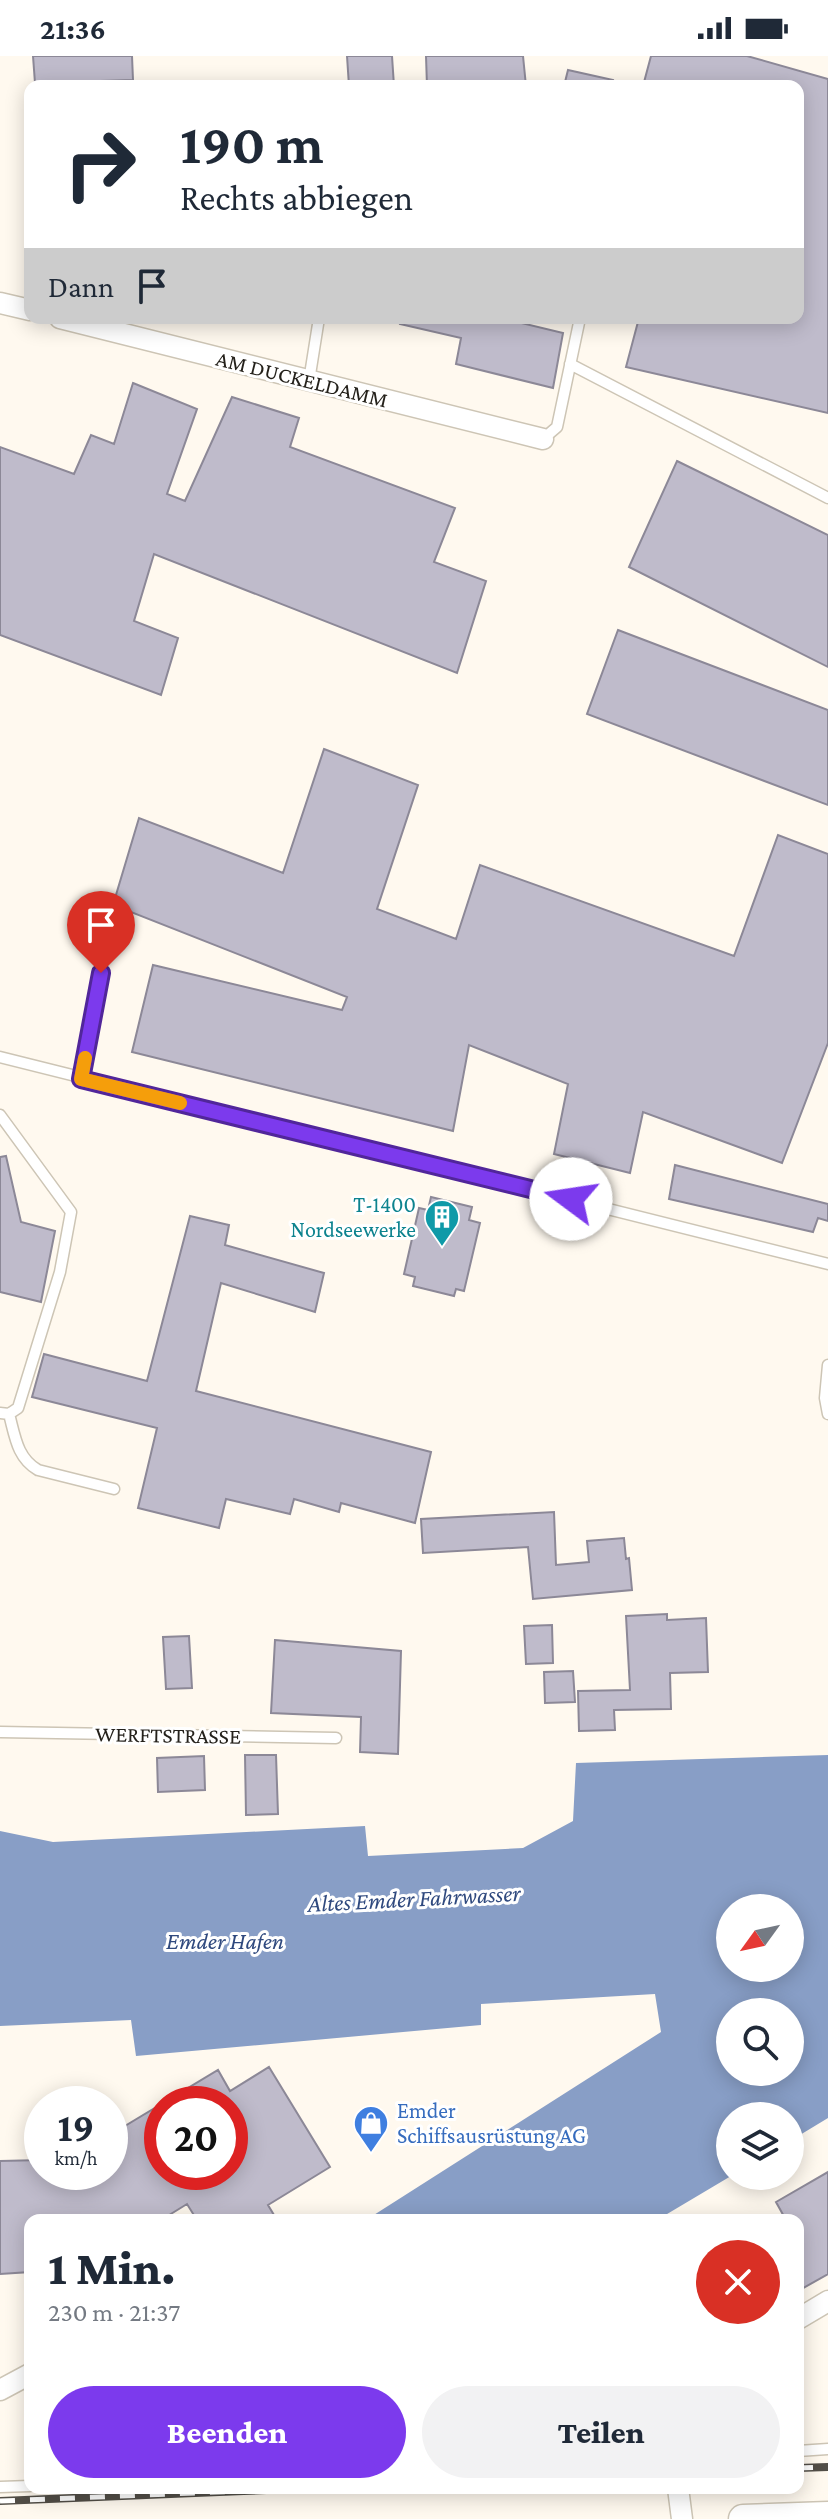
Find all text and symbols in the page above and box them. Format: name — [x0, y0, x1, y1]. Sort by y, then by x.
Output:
text: 21:36 — [40, 12, 106, 45]
icon: right — [48, 112, 152, 216]
text: 190 m — [180, 113, 324, 175]
text: Rechts abbiegen — [180, 178, 413, 218]
icon: arrive — [130, 264, 174, 308]
text: Dann — [48, 270, 114, 303]
street label: AM DUCKELDAMM — [214, 346, 390, 412]
pin — [67, 891, 135, 973]
icon: arrive — [79, 903, 123, 947]
position arrow — [529, 1157, 613, 1241]
place label: T-1400 Nordseewerke — [291, 1192, 416, 1242]
building icon: T-1400 Nordseewerke — [423, 1198, 461, 1248]
street label: WERFTSTRASSE — [95, 1721, 241, 1749]
water label: Altes Emder Fahrwasser — [306, 1879, 522, 1917]
north arrow — [716, 1894, 804, 1982]
map controls — [716, 1894, 804, 2190]
water label: Emder Hafen — [166, 1927, 284, 1954]
button: search — [716, 1998, 804, 2086]
speed limit sign: 20 — [144, 2086, 248, 2190]
place label: Emder Schiffsausrüstung AG — [397, 2098, 586, 2148]
button: layers — [716, 2102, 804, 2190]
shop icon: Emder Schiffsausrüstung AG — [352, 2104, 390, 2154]
text: 19 — [58, 2105, 94, 2150]
text: km/h — [54, 2147, 98, 2169]
button: close — [696, 2240, 780, 2324]
text: 1 Min. — [48, 2241, 175, 2294]
text: 230 m · 21:37 — [48, 2298, 180, 2327]
button: Beenden — [48, 2386, 406, 2478]
button: Teilen — [422, 2386, 780, 2478]

